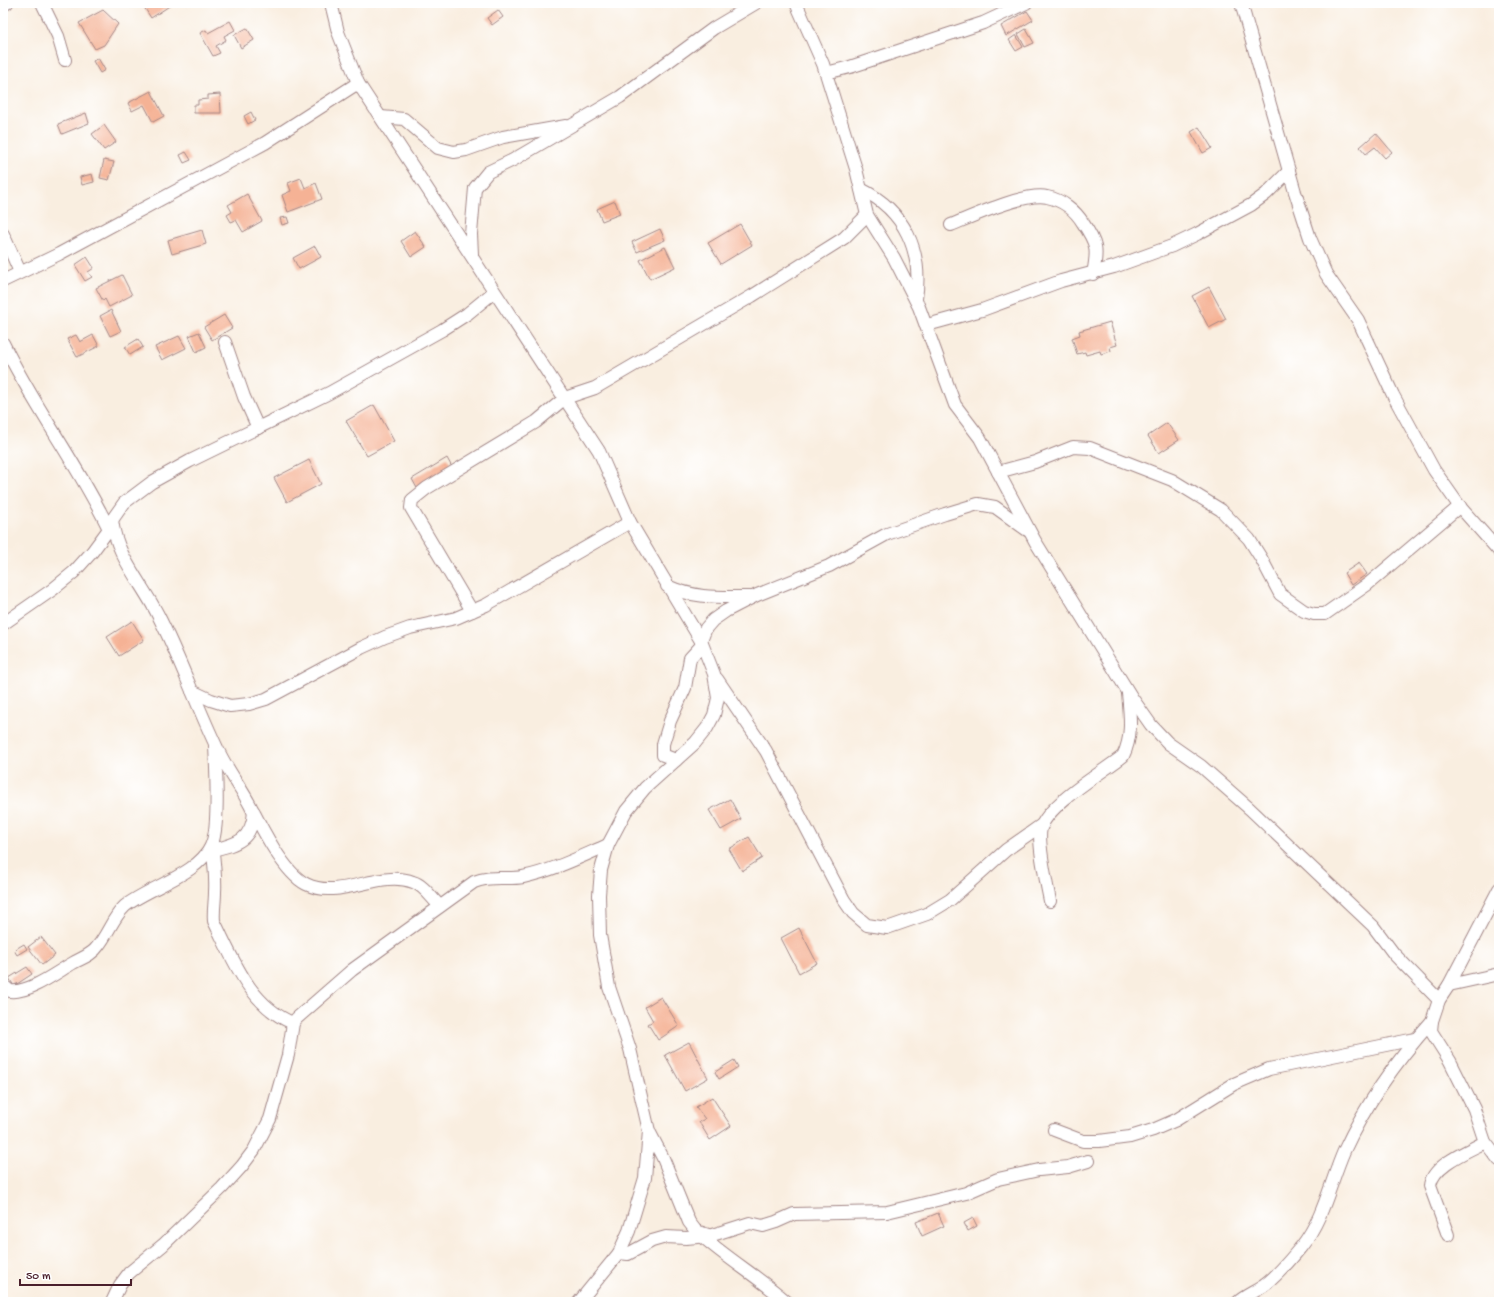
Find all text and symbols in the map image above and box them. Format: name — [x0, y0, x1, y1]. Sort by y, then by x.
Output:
scale bar — [20, 1261, 131, 1287]
text: 50 m — [26, 1270, 51, 1284]

